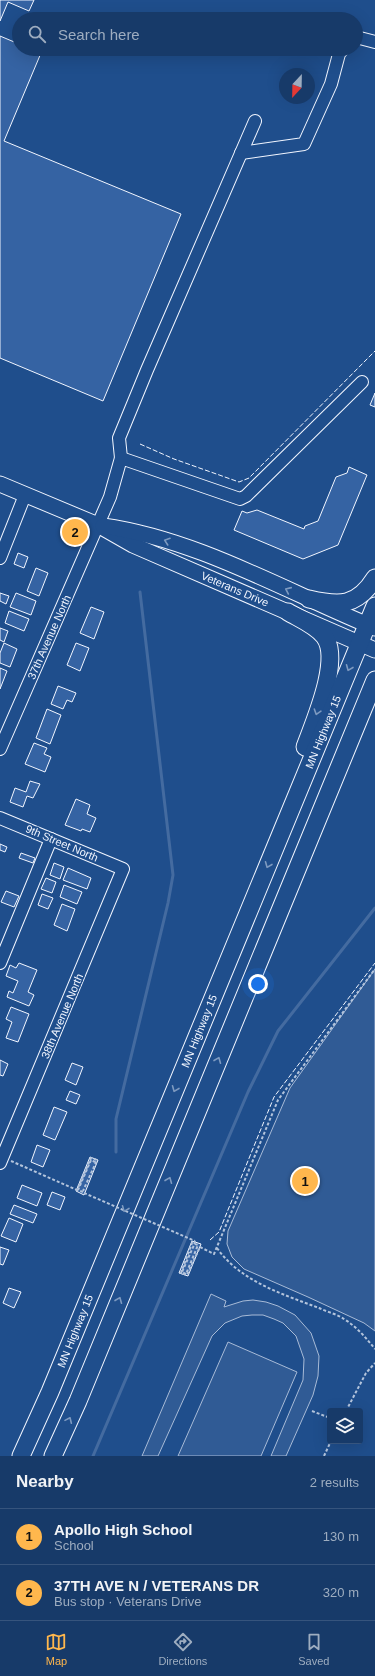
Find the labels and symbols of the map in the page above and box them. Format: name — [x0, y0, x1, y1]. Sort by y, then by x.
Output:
north arrow — [279, 68, 315, 104]
pin: 2 — [62, 517, 88, 547]
one-way arrow — [164, 537, 171, 546]
street label: Veterans Drive — [199, 569, 271, 609]
one-way arrow — [284, 587, 292, 595]
street label: 37th Avenue North — [25, 593, 73, 681]
one-way arrow — [346, 664, 354, 671]
street label: MN Highway 15 — [303, 694, 343, 770]
one-way arrow — [313, 709, 322, 716]
street label: 9th Street North — [24, 822, 100, 864]
one-way arrow — [264, 862, 272, 869]
street label: 38th Avenue North — [39, 972, 85, 1060]
your location — [248, 974, 268, 994]
street label: MN Highway 15 — [179, 993, 219, 1069]
one-way arrow — [214, 1057, 222, 1064]
one-way arrow — [172, 1084, 180, 1092]
pin: 1 — [292, 1166, 318, 1196]
one-way arrow — [164, 1177, 172, 1184]
one-way arrow — [122, 1206, 130, 1213]
street label: MN Highway 15 — [55, 1293, 95, 1369]
one-way arrow — [114, 1297, 122, 1305]
one-way arrow — [64, 1417, 72, 1425]

